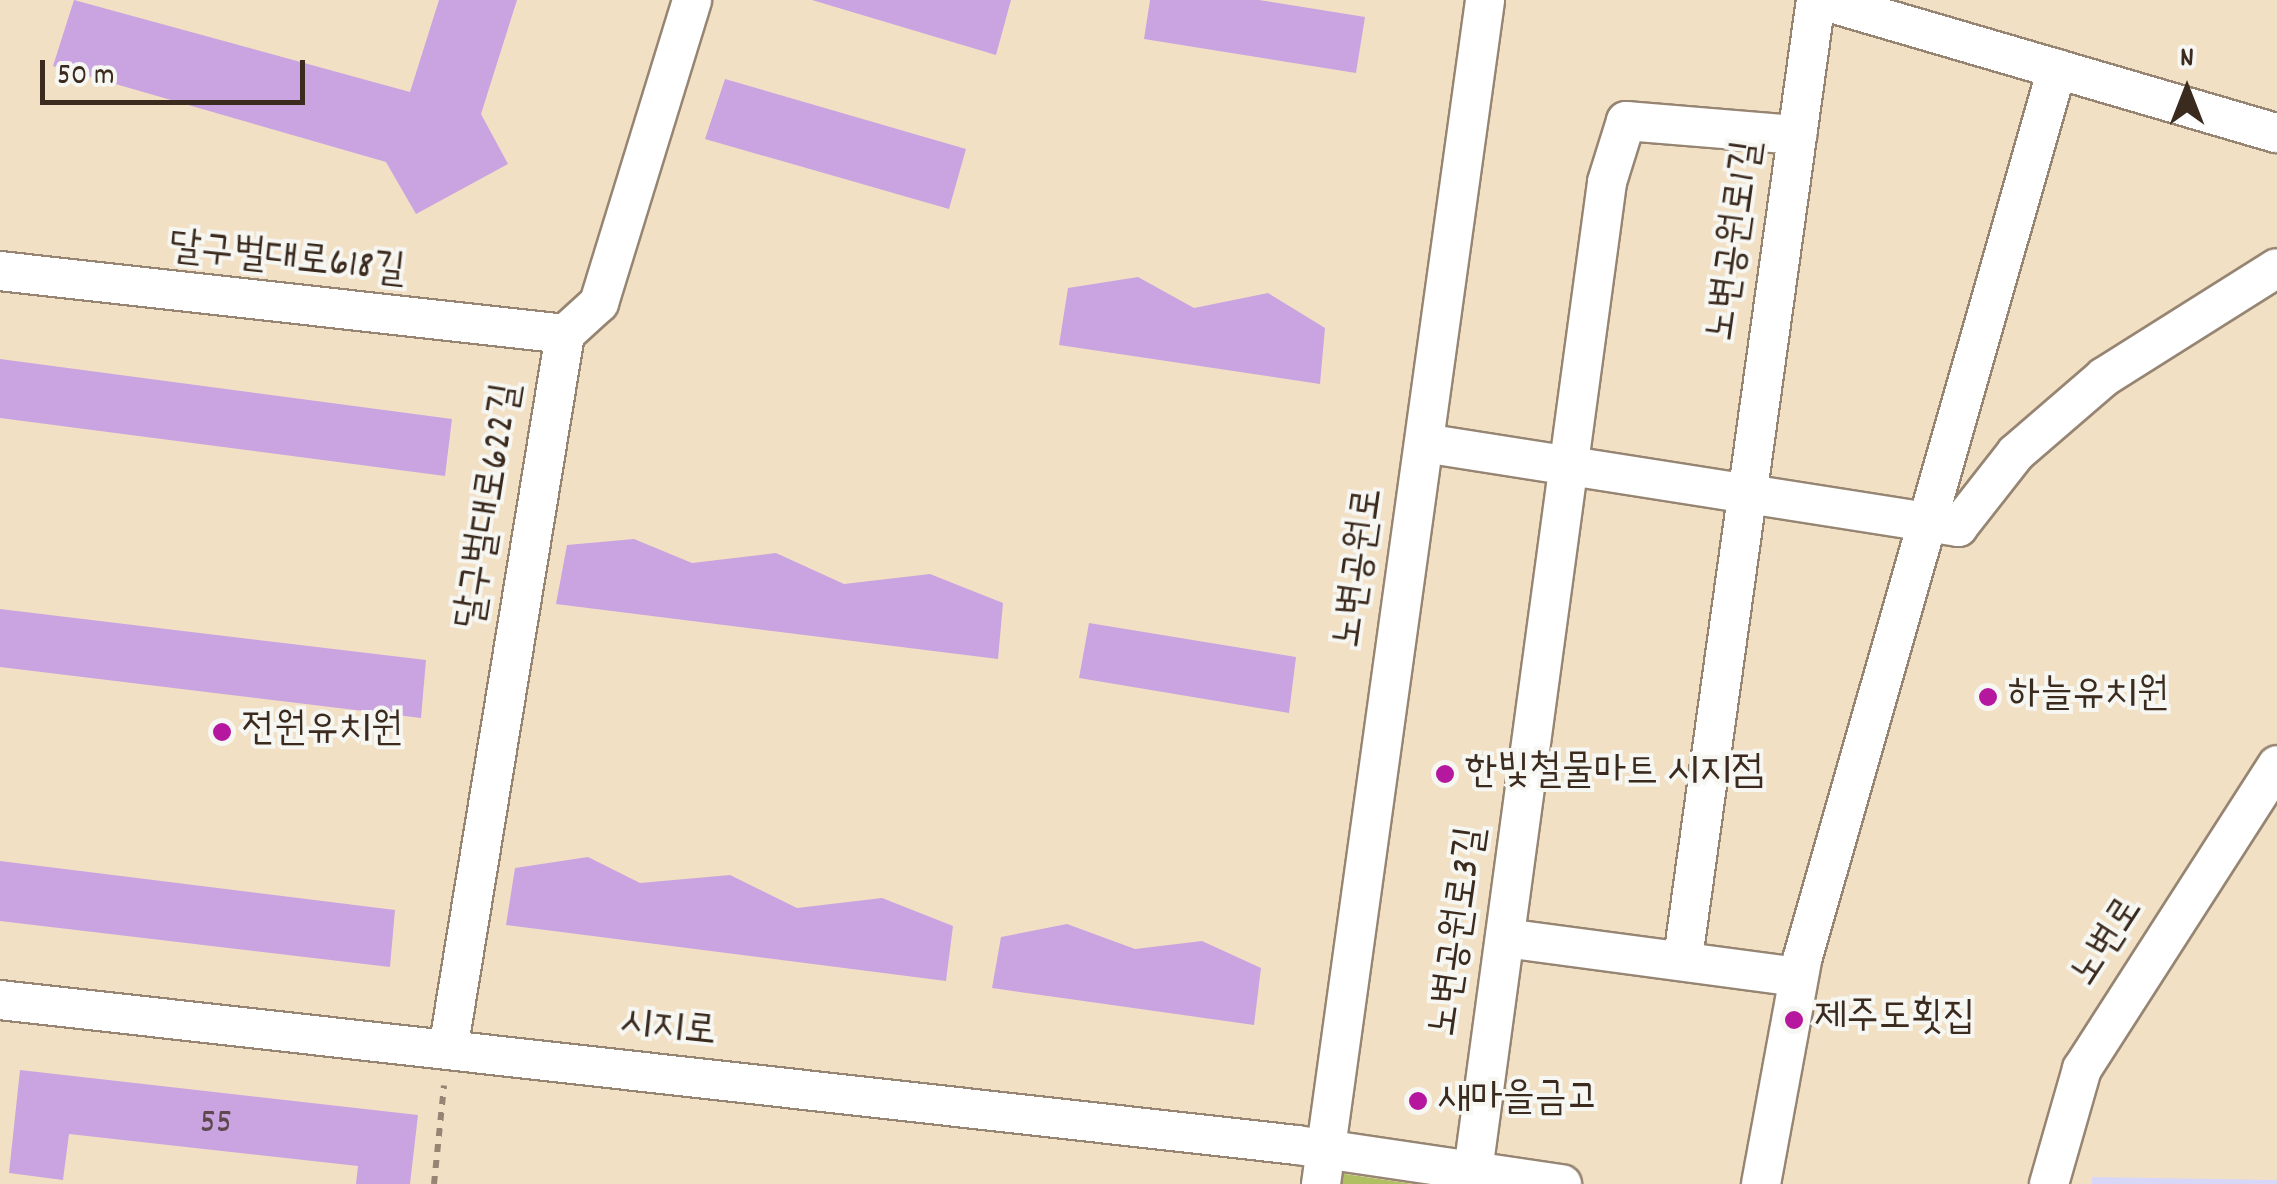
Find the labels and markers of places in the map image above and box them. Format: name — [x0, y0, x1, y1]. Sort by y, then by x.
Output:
place label: 하늘유치원 — [2008, 673, 2169, 721]
marker: 하늘유치원 — [1977, 686, 1999, 708]
place label: 전원유치원 — [242, 708, 403, 756]
marker: 전원유치원 — [211, 721, 233, 743]
place label: 한빛철물마트 시지점 — [1465, 750, 1764, 798]
marker: 한빛철물마트 시지점 — [1434, 763, 1456, 785]
place label: 제주도횟집 — [1814, 996, 1975, 1044]
marker: 제주도횟집 — [1783, 1009, 1805, 1031]
place label: 새마을금고 — [1438, 1077, 1599, 1125]
marker: 새마을금고 — [1407, 1090, 1429, 1112]

